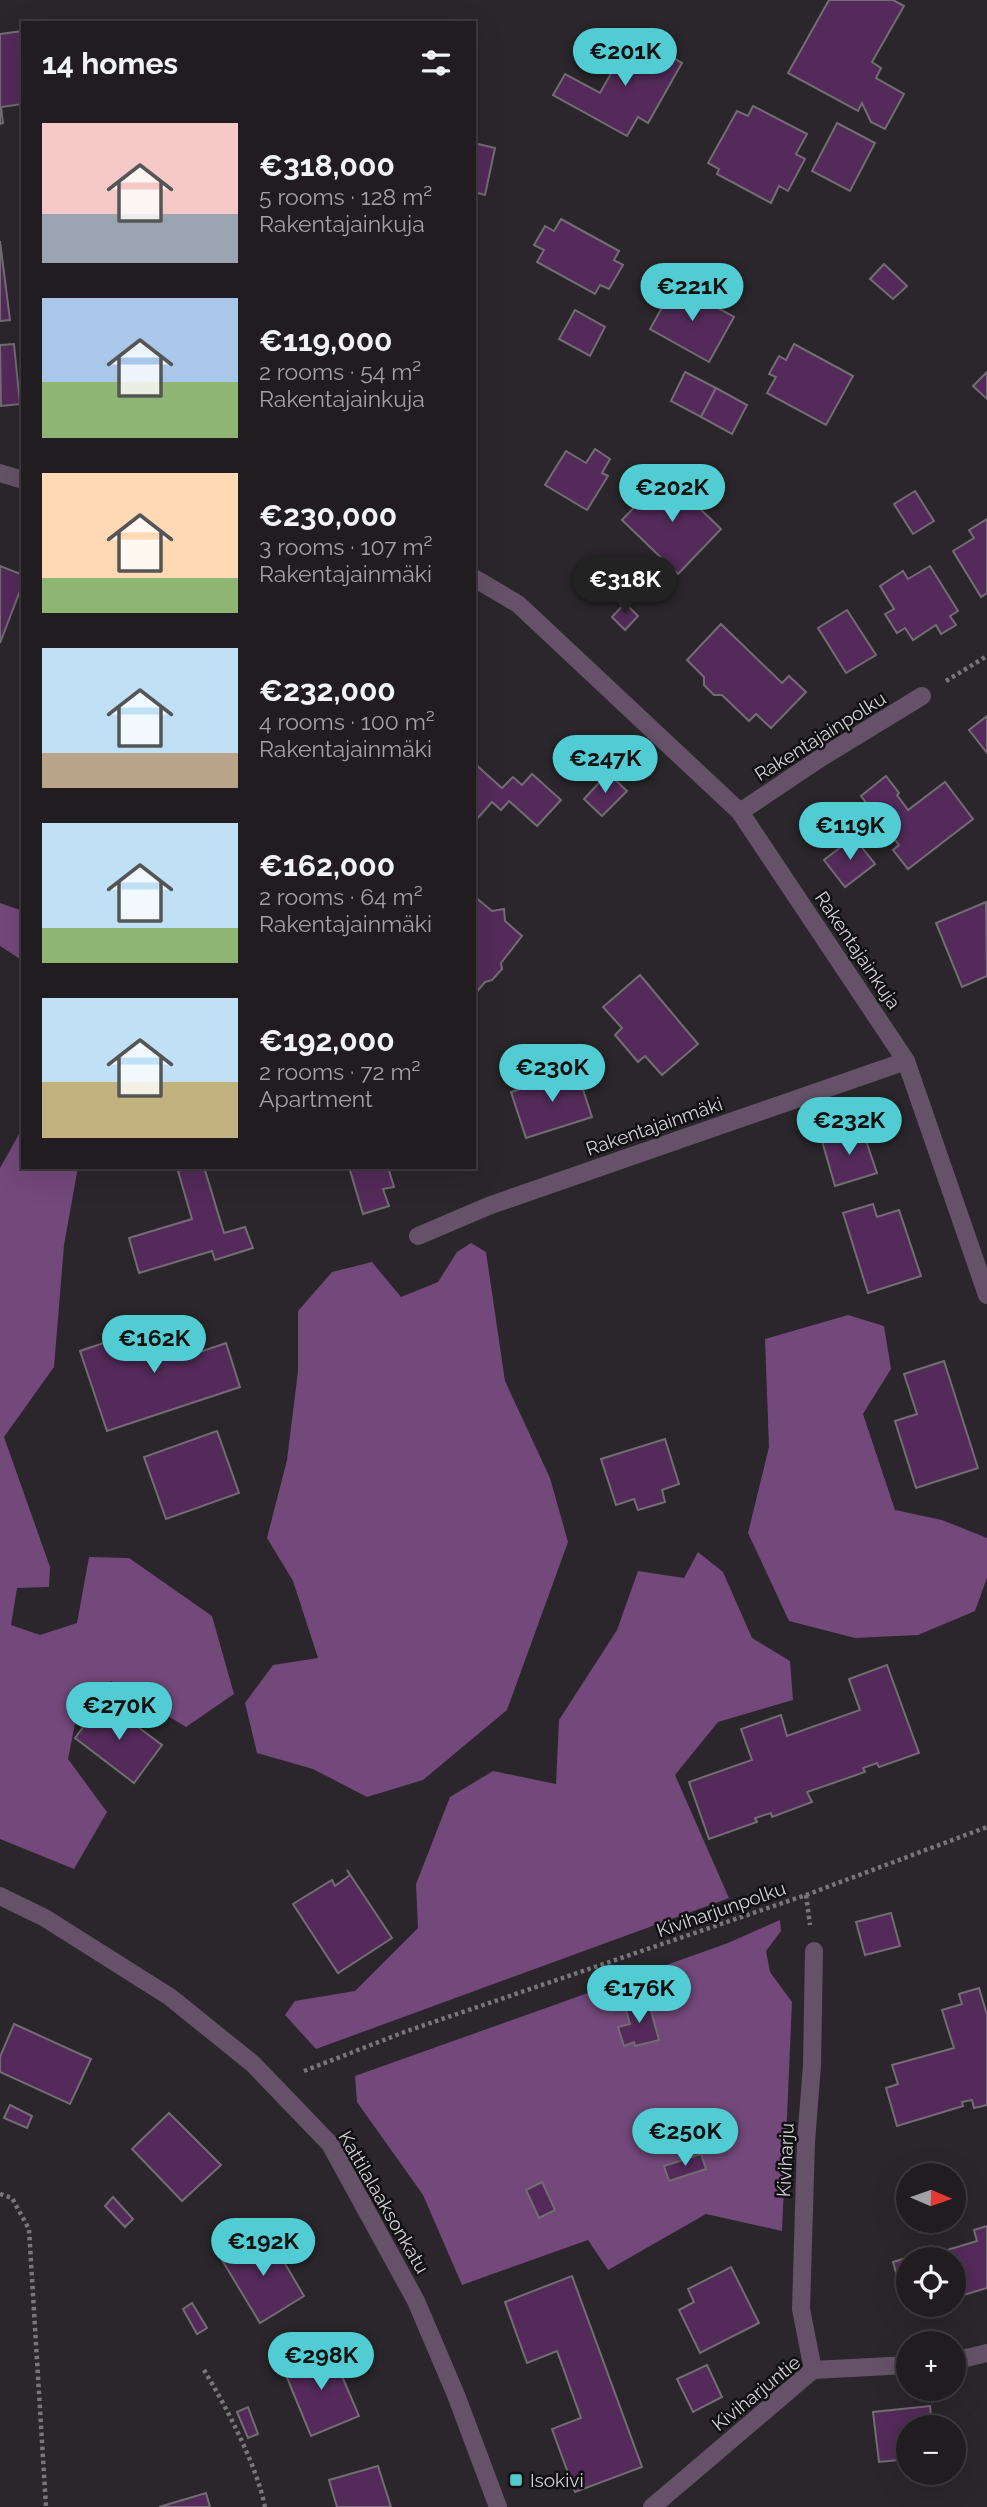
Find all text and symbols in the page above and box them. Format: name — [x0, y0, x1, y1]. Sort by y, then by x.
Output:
pin: €201K — [576, 28, 674, 88]
text: €201K — [589, 37, 661, 64]
icon: filters — [417, 44, 455, 82]
text: 14 homes — [42, 46, 178, 81]
text: €318,000 — [259, 148, 395, 183]
icon: home — [98, 151, 182, 235]
text: 5 rooms · 128 m² — [259, 183, 432, 210]
text: Rakentajainkuja — [259, 210, 425, 237]
pin: €221K — [643, 264, 741, 323]
text: €221K — [656, 272, 728, 299]
text: €119,000 — [259, 323, 392, 358]
icon: home — [98, 326, 182, 410]
text: 2 rooms · 54 m² — [259, 358, 421, 385]
text: Rakentajainkuja — [259, 385, 425, 412]
pin: €202K — [623, 464, 721, 524]
text: €202K — [635, 473, 709, 500]
text: €230,000 — [259, 498, 397, 533]
icon: home — [98, 501, 182, 585]
text: 3 rooms · 107 m² — [259, 533, 433, 560]
pin: €318K — [576, 556, 674, 616]
text: Rakentajainmäki — [259, 560, 432, 587]
text: €318K — [589, 565, 661, 592]
text: €232,000 — [259, 673, 396, 708]
icon: home — [98, 676, 182, 760]
street label: Rakentajainpolku — [750, 687, 890, 785]
text: 4 rooms · 100 m² — [259, 708, 435, 735]
text: Rakentajainmäki — [259, 735, 432, 762]
pin: €247K — [556, 736, 654, 795]
text: €247K — [569, 744, 641, 771]
pin: €119K — [801, 802, 899, 862]
text: €119K — [815, 811, 885, 838]
text: €162,000 — [259, 848, 395, 883]
icon: home — [98, 851, 182, 935]
text: 2 rooms · 64 m² — [259, 883, 423, 910]
street label: Rakentajainkuja — [811, 887, 905, 1013]
text: Rakentajainmäki — [259, 910, 432, 937]
text: €192,000 — [259, 1023, 395, 1058]
icon: home — [98, 1026, 182, 1110]
pin: €230K — [503, 1044, 601, 1104]
text: €230K — [515, 1053, 589, 1080]
text: 2 rooms · 72 m² — [259, 1058, 420, 1085]
text: Apartment — [259, 1085, 373, 1112]
street label: Rakentajainmäki — [583, 1092, 725, 1160]
pin: €232K — [800, 1098, 898, 1157]
text: €232K — [813, 1106, 885, 1133]
pin: €162K — [105, 1316, 203, 1375]
text: €162K — [118, 1324, 190, 1351]
pin: €270K — [70, 1682, 168, 1742]
text: €270K — [82, 1691, 156, 1718]
street label: Kiviharjunpolku — [654, 1877, 788, 1941]
pin: €176K — [590, 1966, 688, 2025]
text: €176K — [603, 1974, 675, 2001]
pin: €250K — [636, 2108, 734, 2168]
text: €250K — [648, 2117, 722, 2144]
street label: Kiviharju — [772, 2122, 798, 2198]
street label: Kattilalaaksonkatu — [334, 2127, 434, 2277]
north arrow — [896, 2163, 966, 2233]
map controls — [896, 2163, 966, 2485]
pin: €192K — [214, 2218, 312, 2278]
text: €192K — [227, 2227, 299, 2254]
button: locate — [896, 2247, 966, 2317]
button: + — [896, 2331, 966, 2401]
pin: €298K — [272, 2332, 370, 2392]
text: €298K — [284, 2341, 358, 2368]
street label: Kiviharjuntie — [708, 2351, 804, 2435]
button: − — [896, 2415, 966, 2485]
place label: Isokivi — [530, 2469, 584, 2491]
marker: Isokivi — [508, 2472, 524, 2488]

